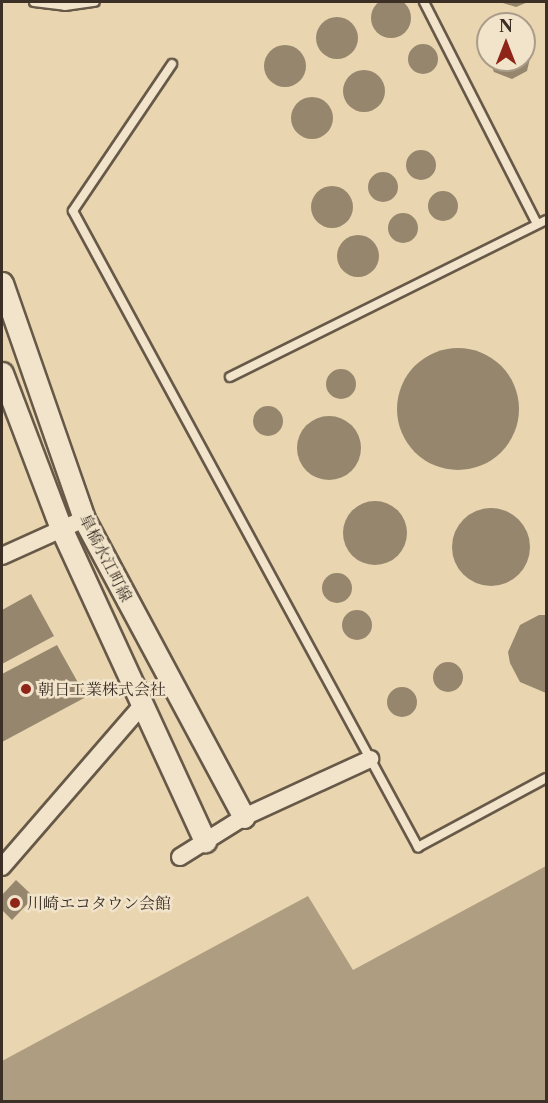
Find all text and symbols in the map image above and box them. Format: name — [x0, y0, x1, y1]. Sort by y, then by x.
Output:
north arrow — [476, 12, 536, 72]
text: N — [499, 16, 513, 36]
street label: 皐橋水江町線 — [76, 511, 136, 605]
place label: 朝日工業株式会社 — [38, 679, 166, 699]
marker: 朝日工業株式会社 — [19, 682, 33, 696]
place label: 川崎エコタウン会館 — [27, 893, 171, 913]
marker: 川崎エコタウン会館 — [8, 896, 22, 910]

